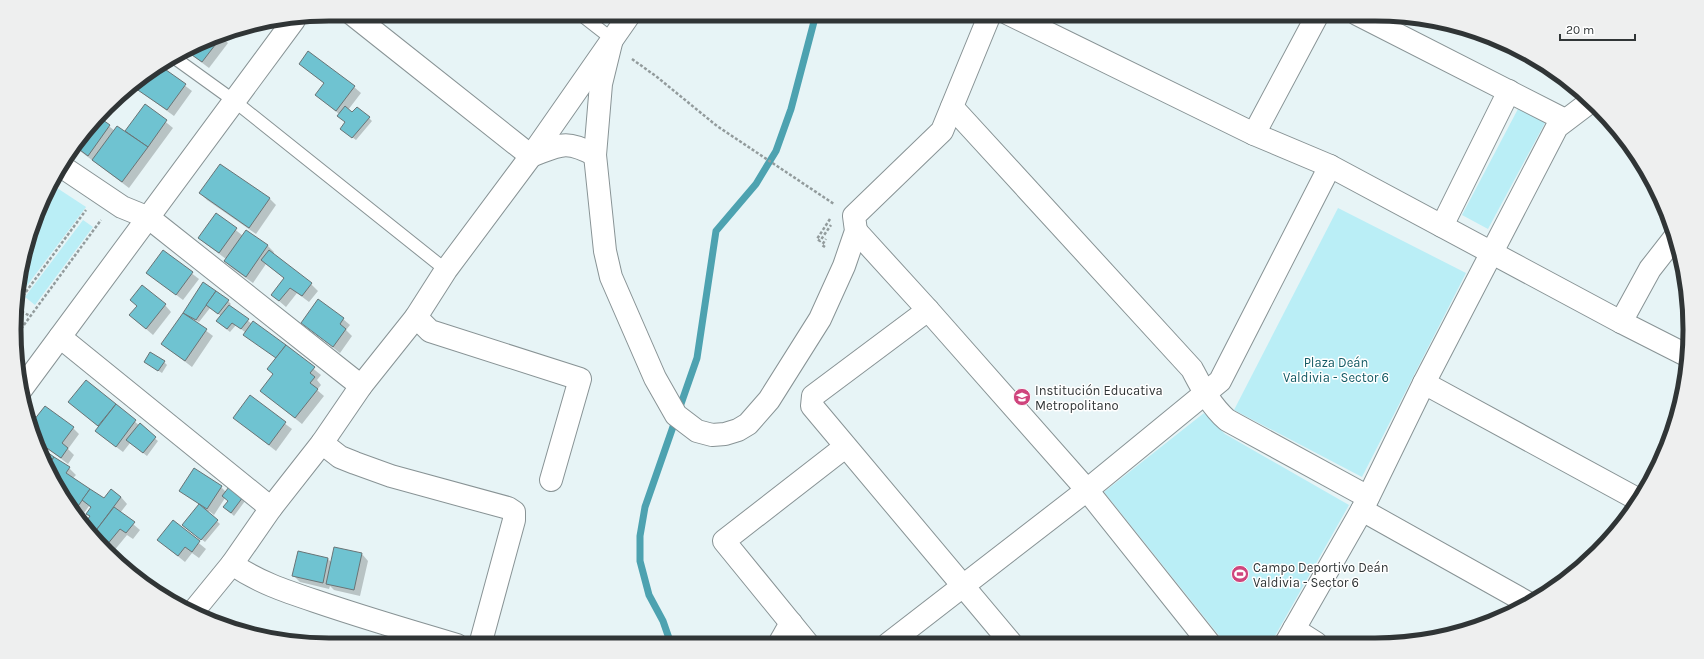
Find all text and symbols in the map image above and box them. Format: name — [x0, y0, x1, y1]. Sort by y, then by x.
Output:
scale bar — [1560, 16, 1635, 42]
text: 20 m — [1566, 23, 1594, 37]
park label: Plaza Deán Valdivia - Sector 6 — [1283, 355, 1389, 385]
place label: Institución Educativa Metropolitano — [1035, 383, 1163, 413]
school or university icon: Institución Educativa Metropolitano — [1012, 387, 1032, 407]
place label: Campo Deportivo Deán Valdivia - Sector 6 — [1253, 560, 1388, 590]
sports icon: Campo Deportivo Deán Valdivia - Sector 6 — [1230, 564, 1250, 584]

